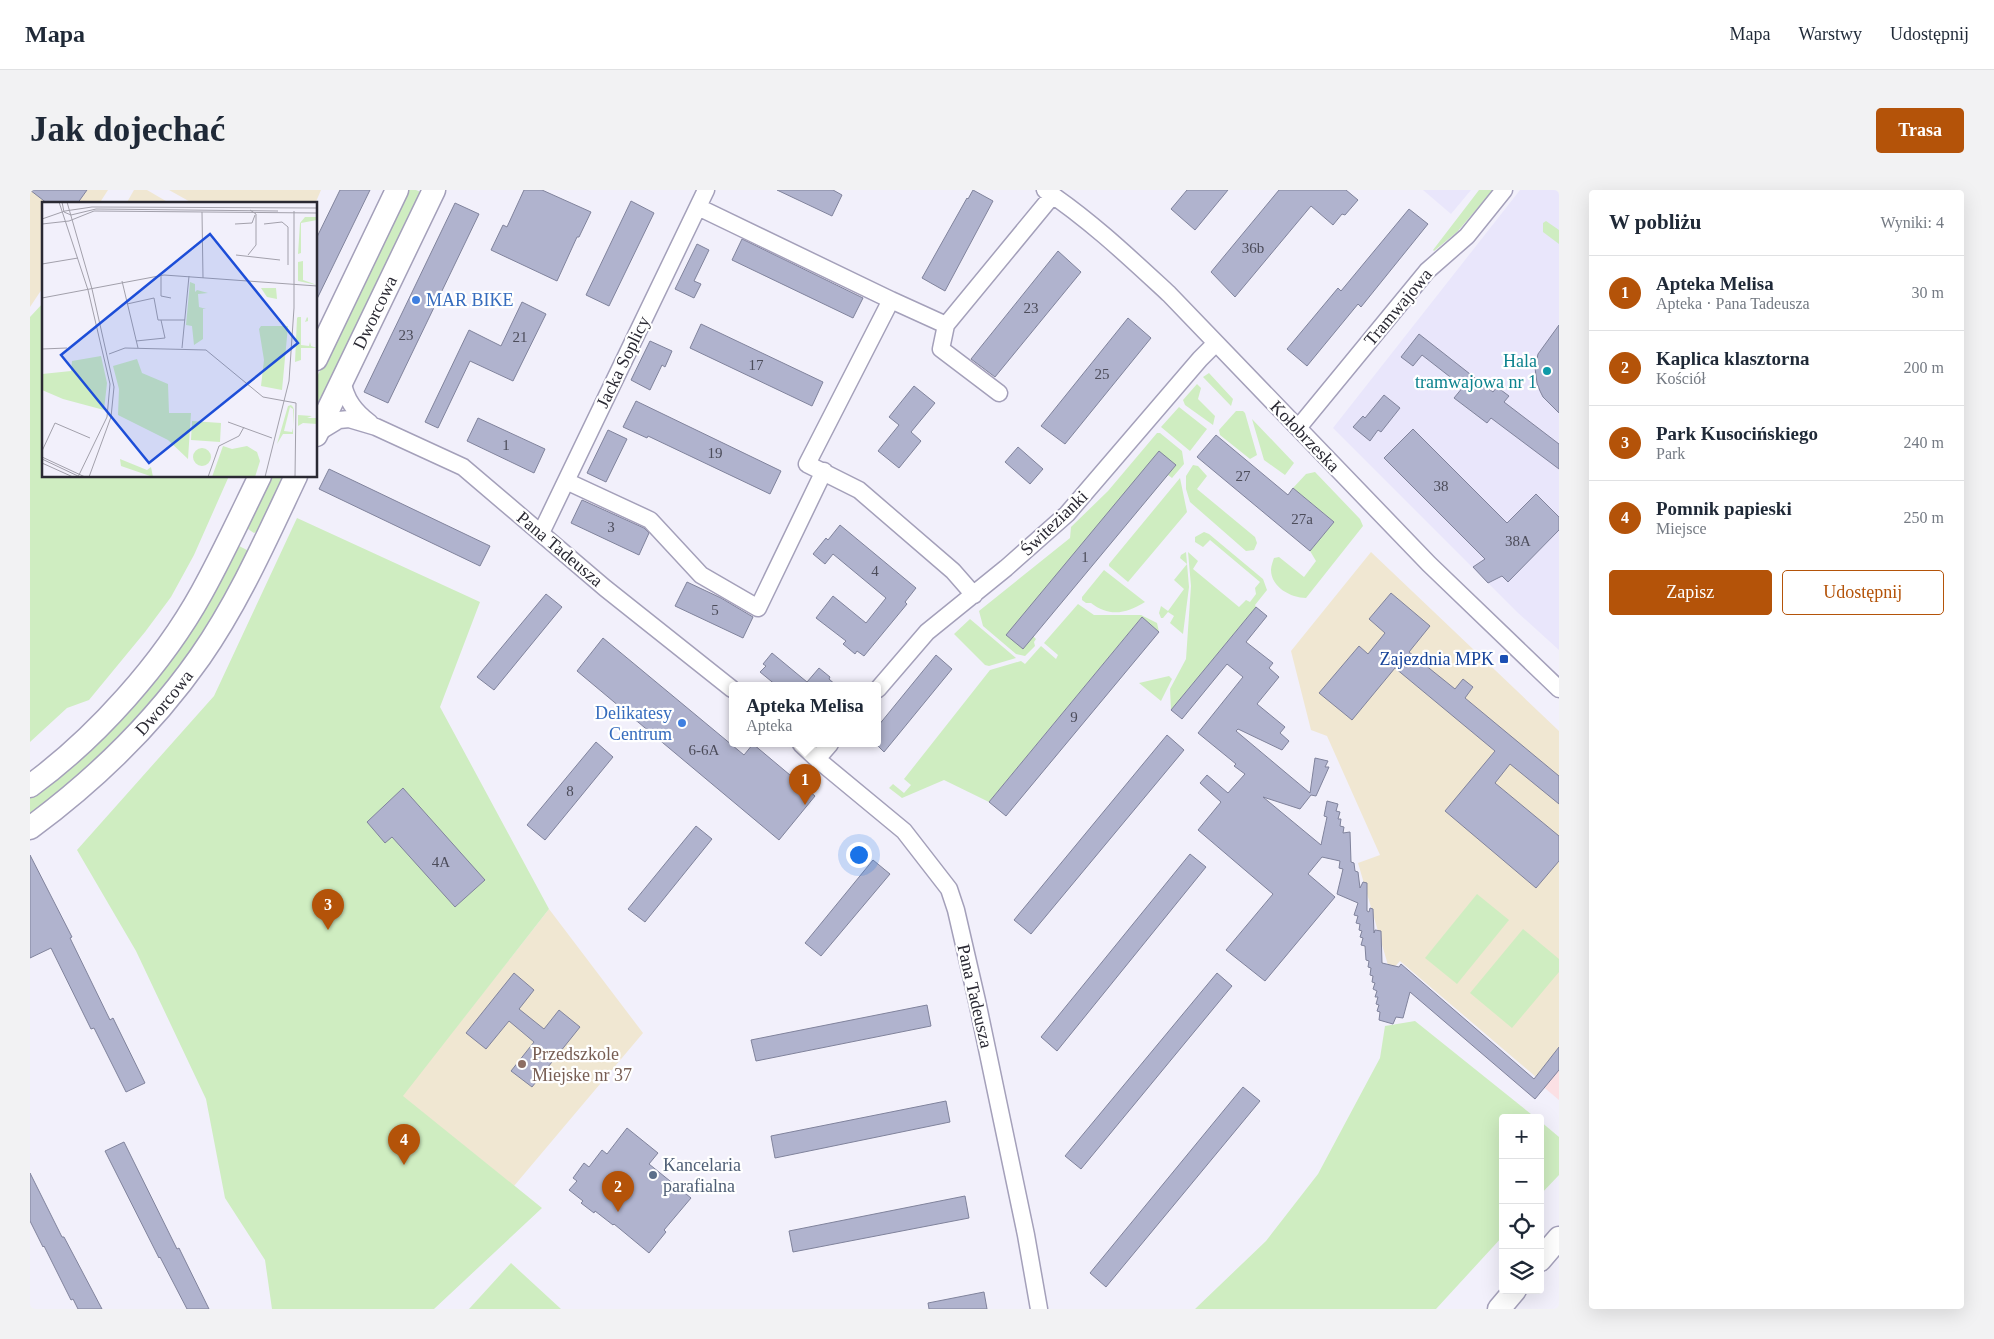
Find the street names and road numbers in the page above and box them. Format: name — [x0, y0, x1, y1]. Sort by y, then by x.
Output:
street label: Tramwajowa — [1360, 264, 1436, 350]
street label: Dworcowa — [349, 273, 401, 352]
street label: Jacka Soplicy — [592, 313, 654, 411]
street label: Kołobrzeska — [1266, 396, 1344, 476]
street label: Świtezianki — [1016, 486, 1092, 560]
street label: Pana Tadeusza — [513, 507, 607, 591]
street label: Dworcowa — [131, 666, 197, 739]
street label: Pana Tadeusza — [953, 942, 997, 1050]

